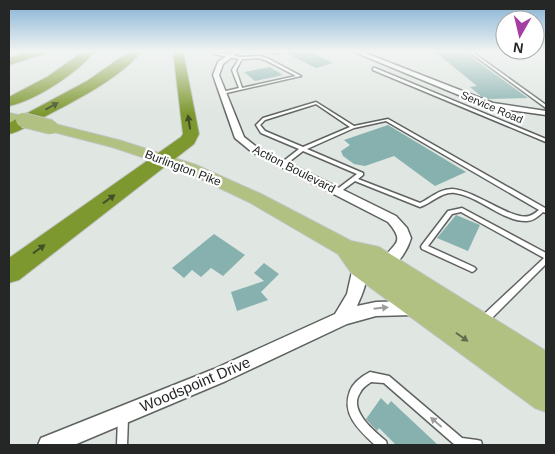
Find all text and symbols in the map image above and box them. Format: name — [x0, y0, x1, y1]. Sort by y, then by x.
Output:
north arrow — [495, 10, 545, 60]
text: N — [512, 39, 524, 57]
street label: Service Road — [459, 89, 525, 125]
one-way arrow — [45, 102, 59, 111]
one-way arrow — [184, 114, 192, 130]
street label: Action Boulevard — [250, 142, 338, 196]
street label: Burlington Pike — [143, 147, 223, 189]
one-way arrow — [102, 193, 115, 204]
one-way arrow — [32, 244, 45, 255]
one-way arrow — [373, 304, 389, 312]
one-way arrow — [455, 332, 468, 342]
street label: Woodspoint Drive — [137, 353, 253, 415]
one-way arrow — [430, 417, 443, 428]

